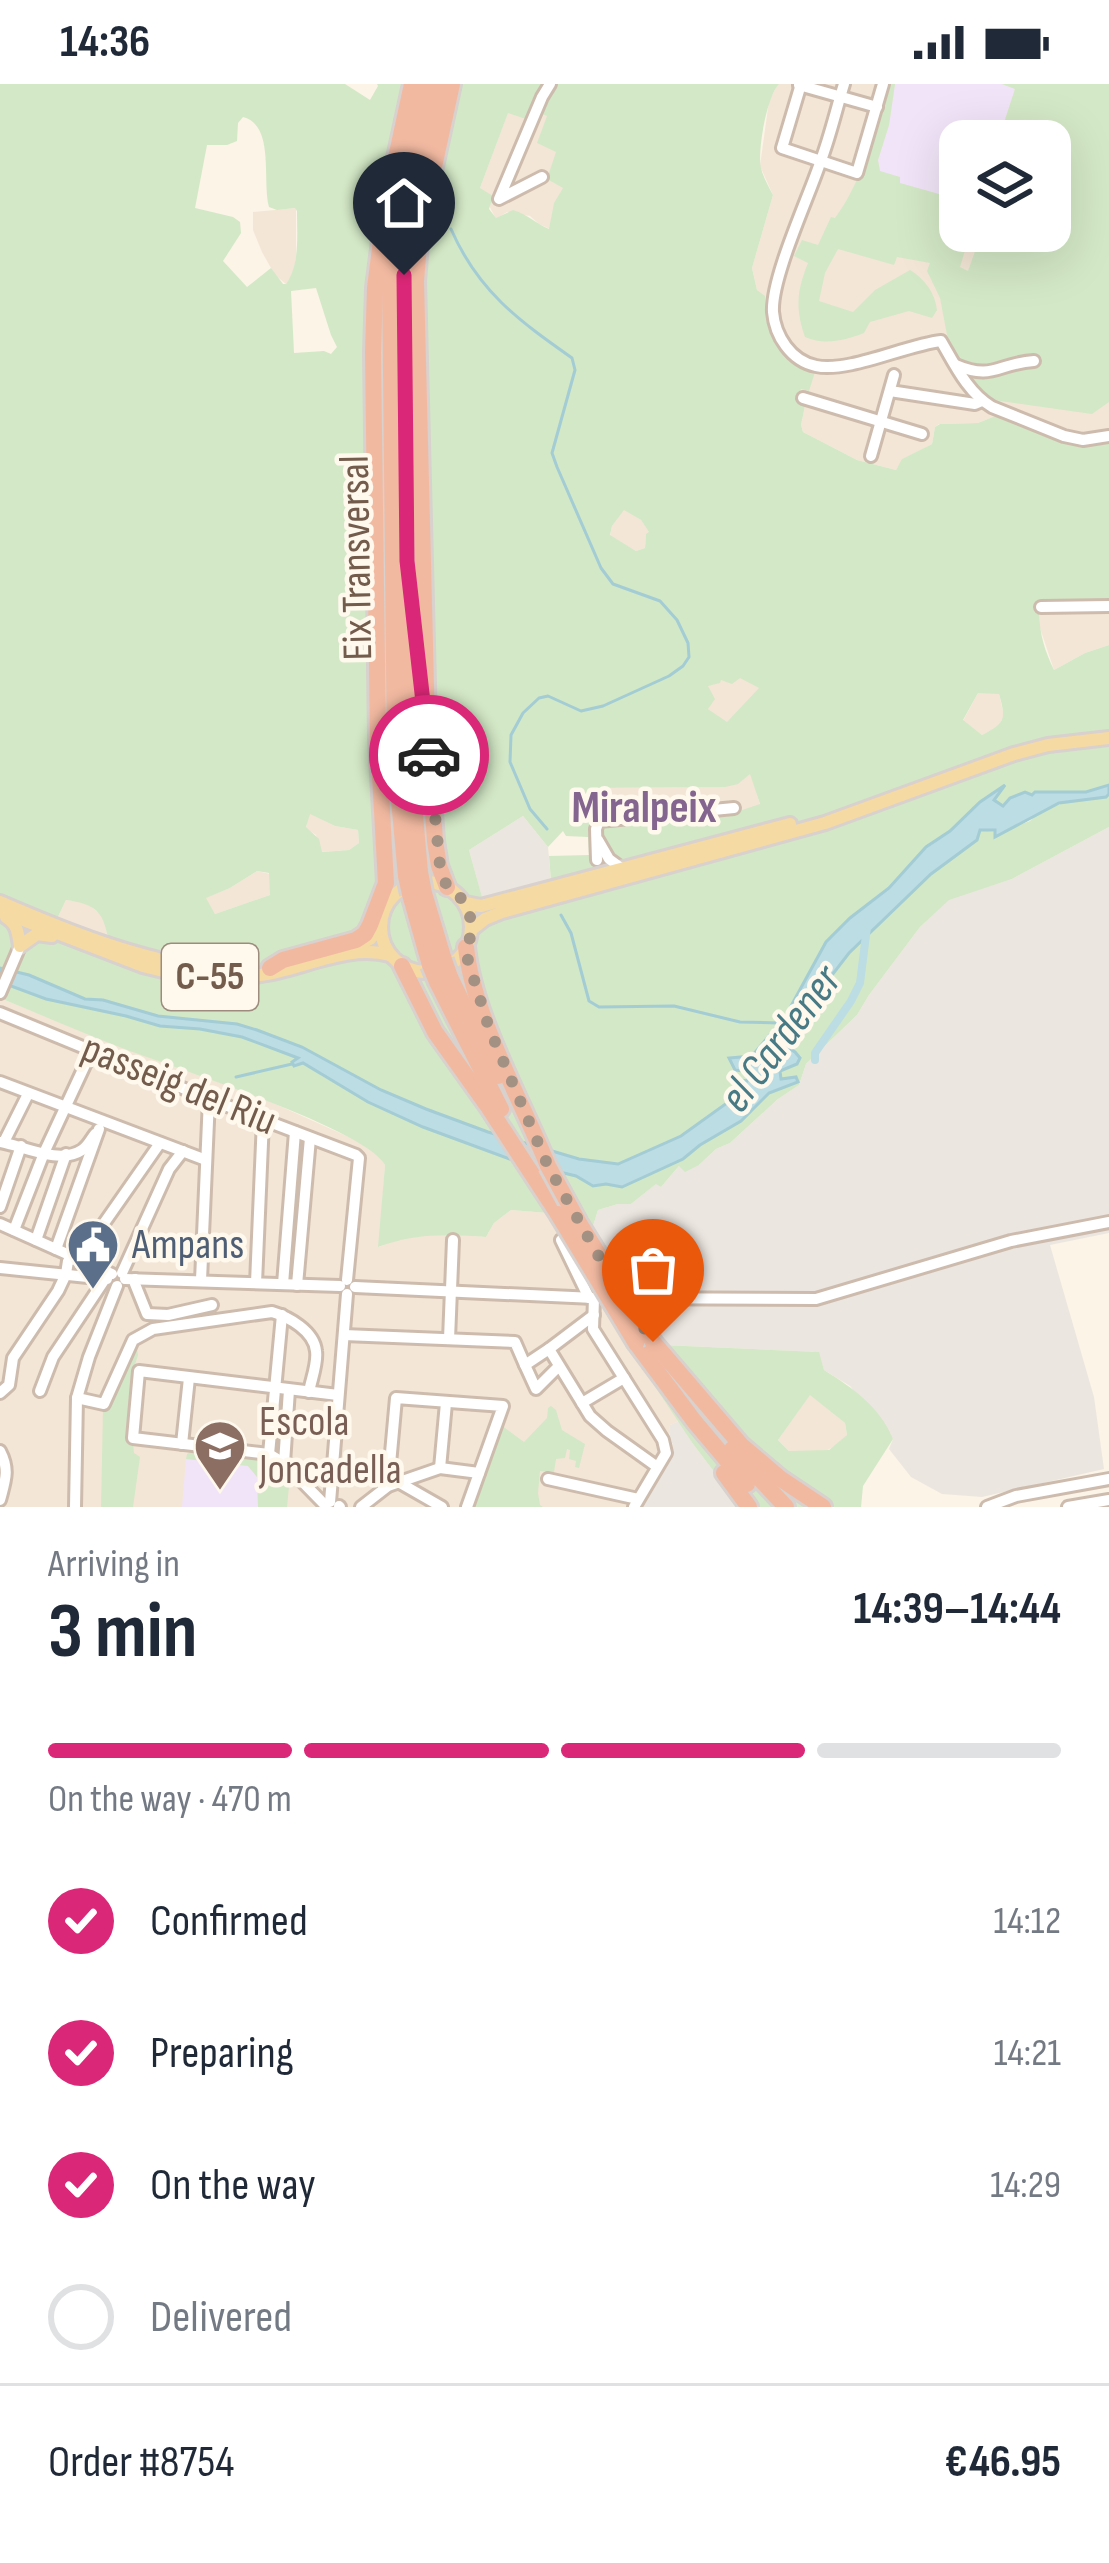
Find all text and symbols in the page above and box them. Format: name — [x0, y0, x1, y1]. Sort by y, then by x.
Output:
text: 14:36 — [60, 15, 150, 70]
map controls — [939, 120, 1071, 252]
button: layers — [939, 120, 1071, 252]
pin — [353, 152, 455, 275]
icon: home — [371, 170, 437, 236]
street label: Eix Transversal — [330, 455, 384, 661]
courier — [369, 695, 489, 815]
icon: car — [396, 722, 462, 788]
district label: Miralpeix — [571, 781, 717, 836]
road number: C-55 — [162, 944, 258, 1010]
water label: el Cardener — [708, 954, 855, 1123]
street label: passeig del Riu — [74, 1023, 284, 1147]
public building icon: Ampans — [65, 1217, 121, 1291]
pin — [602, 1219, 704, 1342]
place label: Ampans — [131, 1220, 244, 1271]
icon: bag — [620, 1237, 686, 1303]
place label: Escola Joncadella — [258, 1397, 402, 1496]
school or university icon: Escola Joncadella — [192, 1418, 248, 1492]
text: Arriving in — [48, 1541, 180, 1588]
text: 14:39–14:44 — [853, 1582, 1061, 1637]
text: 3 min — [48, 1586, 197, 1679]
text: On the way · 470 m — [48, 1776, 292, 1823]
icon: check — [48, 1888, 114, 1954]
text: Confirmed — [150, 1894, 308, 1949]
text: 14:12 — [994, 1898, 1061, 1945]
icon: check — [48, 2020, 114, 2086]
text: Preparing — [150, 2026, 294, 2081]
text: 14:21 — [994, 2030, 1061, 2077]
icon: check — [48, 2152, 114, 2218]
text: On the way — [150, 2158, 316, 2213]
text: 14:29 — [990, 2162, 1061, 2209]
text: Delivered — [150, 2290, 292, 2345]
text: Order #8754 — [48, 2435, 234, 2490]
text: €46.95 — [945, 2435, 1061, 2490]

